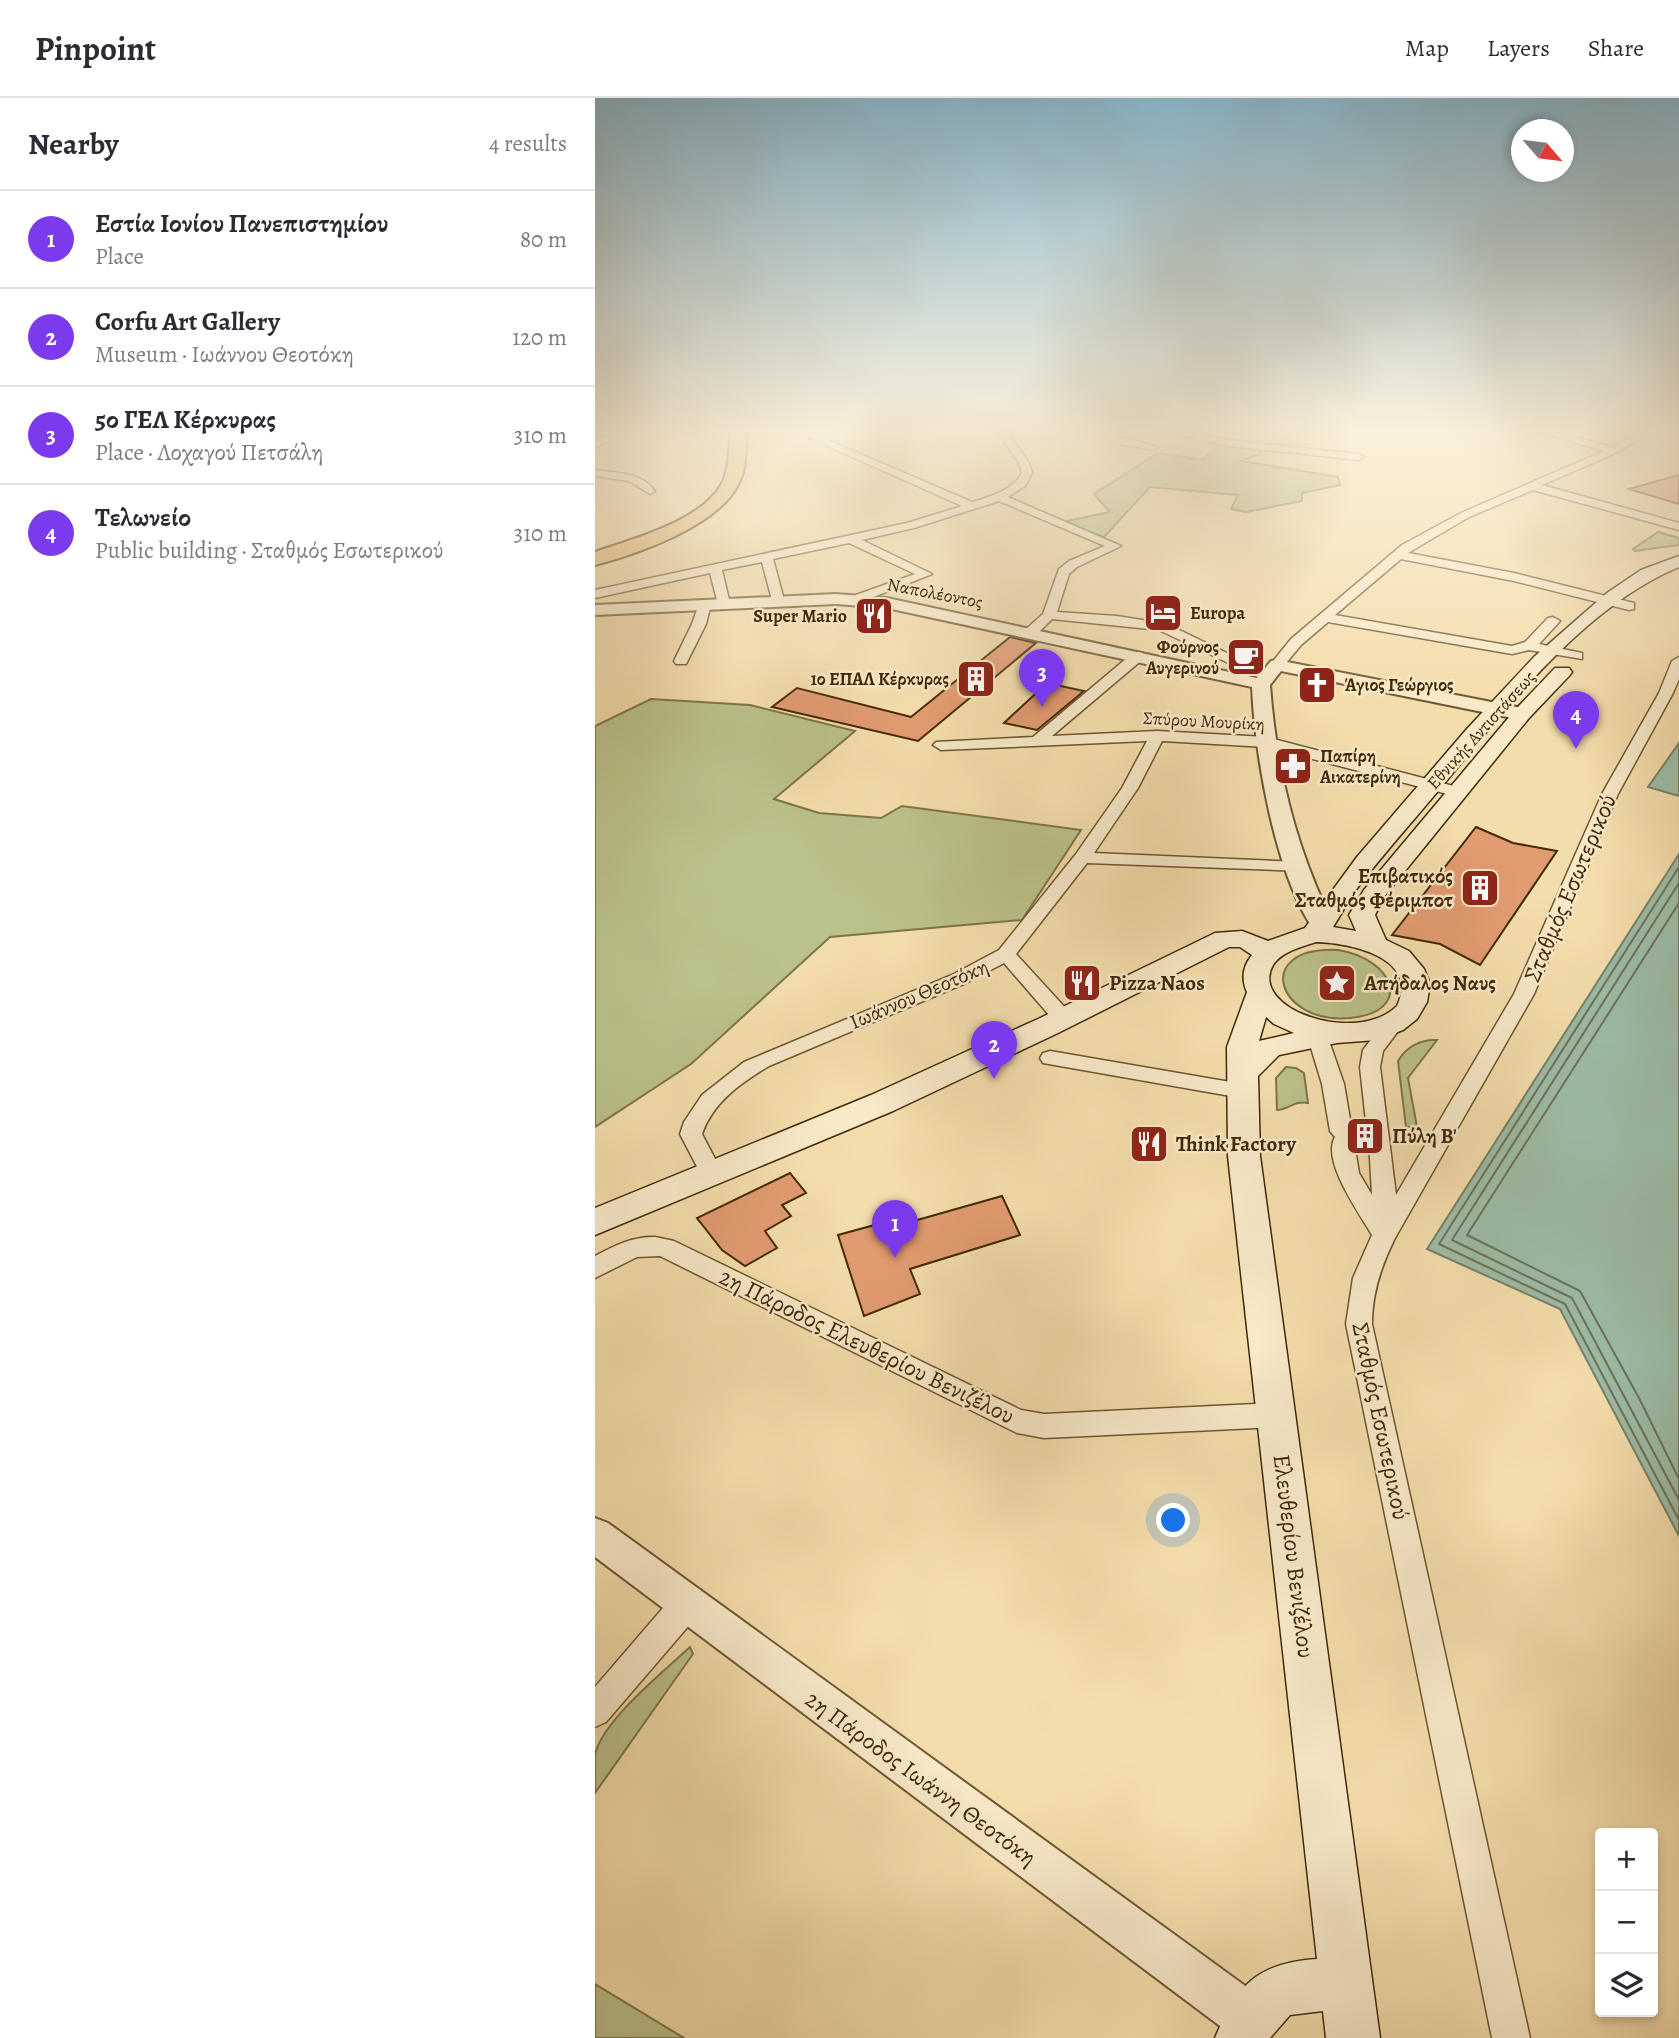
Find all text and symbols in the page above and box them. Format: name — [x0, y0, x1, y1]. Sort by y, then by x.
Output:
text: Pinpoint — [35, 26, 156, 71]
text: Map — [1405, 32, 1449, 64]
text: Layers — [1487, 32, 1550, 64]
text: Share — [1588, 32, 1644, 64]
north arrow — [1511, 119, 1574, 182]
text: Nearby — [28, 124, 119, 164]
text: 4 results — [489, 128, 567, 159]
text: Εστία Ιονίου Πανεπιστημίου — [95, 206, 388, 241]
text: 1 — [47, 224, 55, 255]
text: 80 m — [520, 224, 567, 255]
text: Place — [95, 241, 144, 272]
text: Corfu Art Gallery — [95, 304, 280, 339]
text: 2 — [45, 322, 57, 353]
text: 120 m — [512, 322, 567, 353]
text: Museum · Ιωάννου Θεοτόκη — [95, 339, 354, 370]
text: 5ο ΓΕΛ Κέρκυρας — [95, 402, 276, 437]
text: 3 — [46, 420, 56, 451]
text: 310 m — [514, 420, 567, 451]
text: Place · Λοχαγού Πετσάλη — [95, 437, 323, 468]
text: Τελωνείο — [95, 500, 191, 535]
text: 4 — [46, 518, 56, 549]
text: 310 m — [514, 518, 567, 549]
text: Public building · Σταθμός Εσωτερικού — [95, 535, 444, 566]
street label: Ναπολέοντος — [885, 572, 985, 614]
hotel icon: Europa — [1142, 592, 1184, 634]
restaurant icon: Super Mario — [853, 595, 895, 637]
place label: Europa — [1190, 601, 1245, 625]
place label: Super Mario — [753, 604, 847, 628]
place label: Φούρνος Αυγερινού — [1145, 635, 1219, 680]
cafe icon: Φούρνος Αυγερινού — [1225, 636, 1267, 678]
pin: 3 — [1019, 649, 1065, 707]
building icon: 1ο ΕΠΑΛ Κέρκυρας — [955, 658, 997, 700]
church icon: Άγιος Γεώργιος — [1296, 664, 1338, 706]
street label: Εθνικής Αντιστάσεως — [1421, 666, 1541, 794]
place label: 1ο ΕΠΑΛ Κέρκυρας — [810, 667, 949, 691]
place label: Άγιος Γεώργιος — [1344, 673, 1454, 697]
pin: 4 — [1553, 691, 1599, 749]
street label: Σπύρου Μουρίκη — [1142, 706, 1266, 736]
place label: Παπίρη Αικατερίνη — [1319, 744, 1401, 789]
pharmacy icon: Παπίρη Αικατερίνη — [1272, 745, 1314, 787]
street label: Σταθμός Εσωτερικού — [1516, 789, 1624, 987]
place label: Επιβατικός Σταθμός Φέριμποτ — [1295, 862, 1453, 914]
building icon: Επιβατικός Σταθμός Φέριμποτ — [1459, 867, 1501, 909]
street label: Ιωάννου Θεοτόκη — [845, 952, 993, 1036]
restaurant icon: Pizza Naos — [1061, 962, 1103, 1004]
place icon: Απήδαλος Ναυς — [1316, 962, 1358, 1004]
place label: Pizza Naos — [1109, 969, 1205, 997]
place label: Απήδαλος Ναυς — [1363, 969, 1496, 997]
pin: 2 — [971, 1021, 1017, 1079]
building icon: Πύλη Β' — [1344, 1115, 1386, 1157]
place label: Πύλη Β' — [1392, 1122, 1457, 1150]
restaurant icon: Think Factory — [1128, 1123, 1170, 1165]
place label: Think Factory — [1176, 1130, 1297, 1158]
pin: 1 — [872, 1200, 918, 1258]
street label: 2η Πάροδος Ελευθερίου Βενιζέλου — [714, 1260, 1020, 1432]
street label: Σταθμός Εσωτερικού — [1344, 1319, 1418, 1523]
street label: Ελευθερίου Βενιζέλου — [1266, 1452, 1322, 1660]
your location — [1156, 1503, 1190, 1537]
street label: 2η Πάροδος Ιωάννη Θεοτόκη — [799, 1683, 1043, 1873]
map controls — [1595, 1828, 1658, 2017]
button: + — [1595, 1828, 1658, 1891]
button: − — [1595, 1891, 1658, 1954]
button: layers — [1595, 1954, 1658, 2017]

